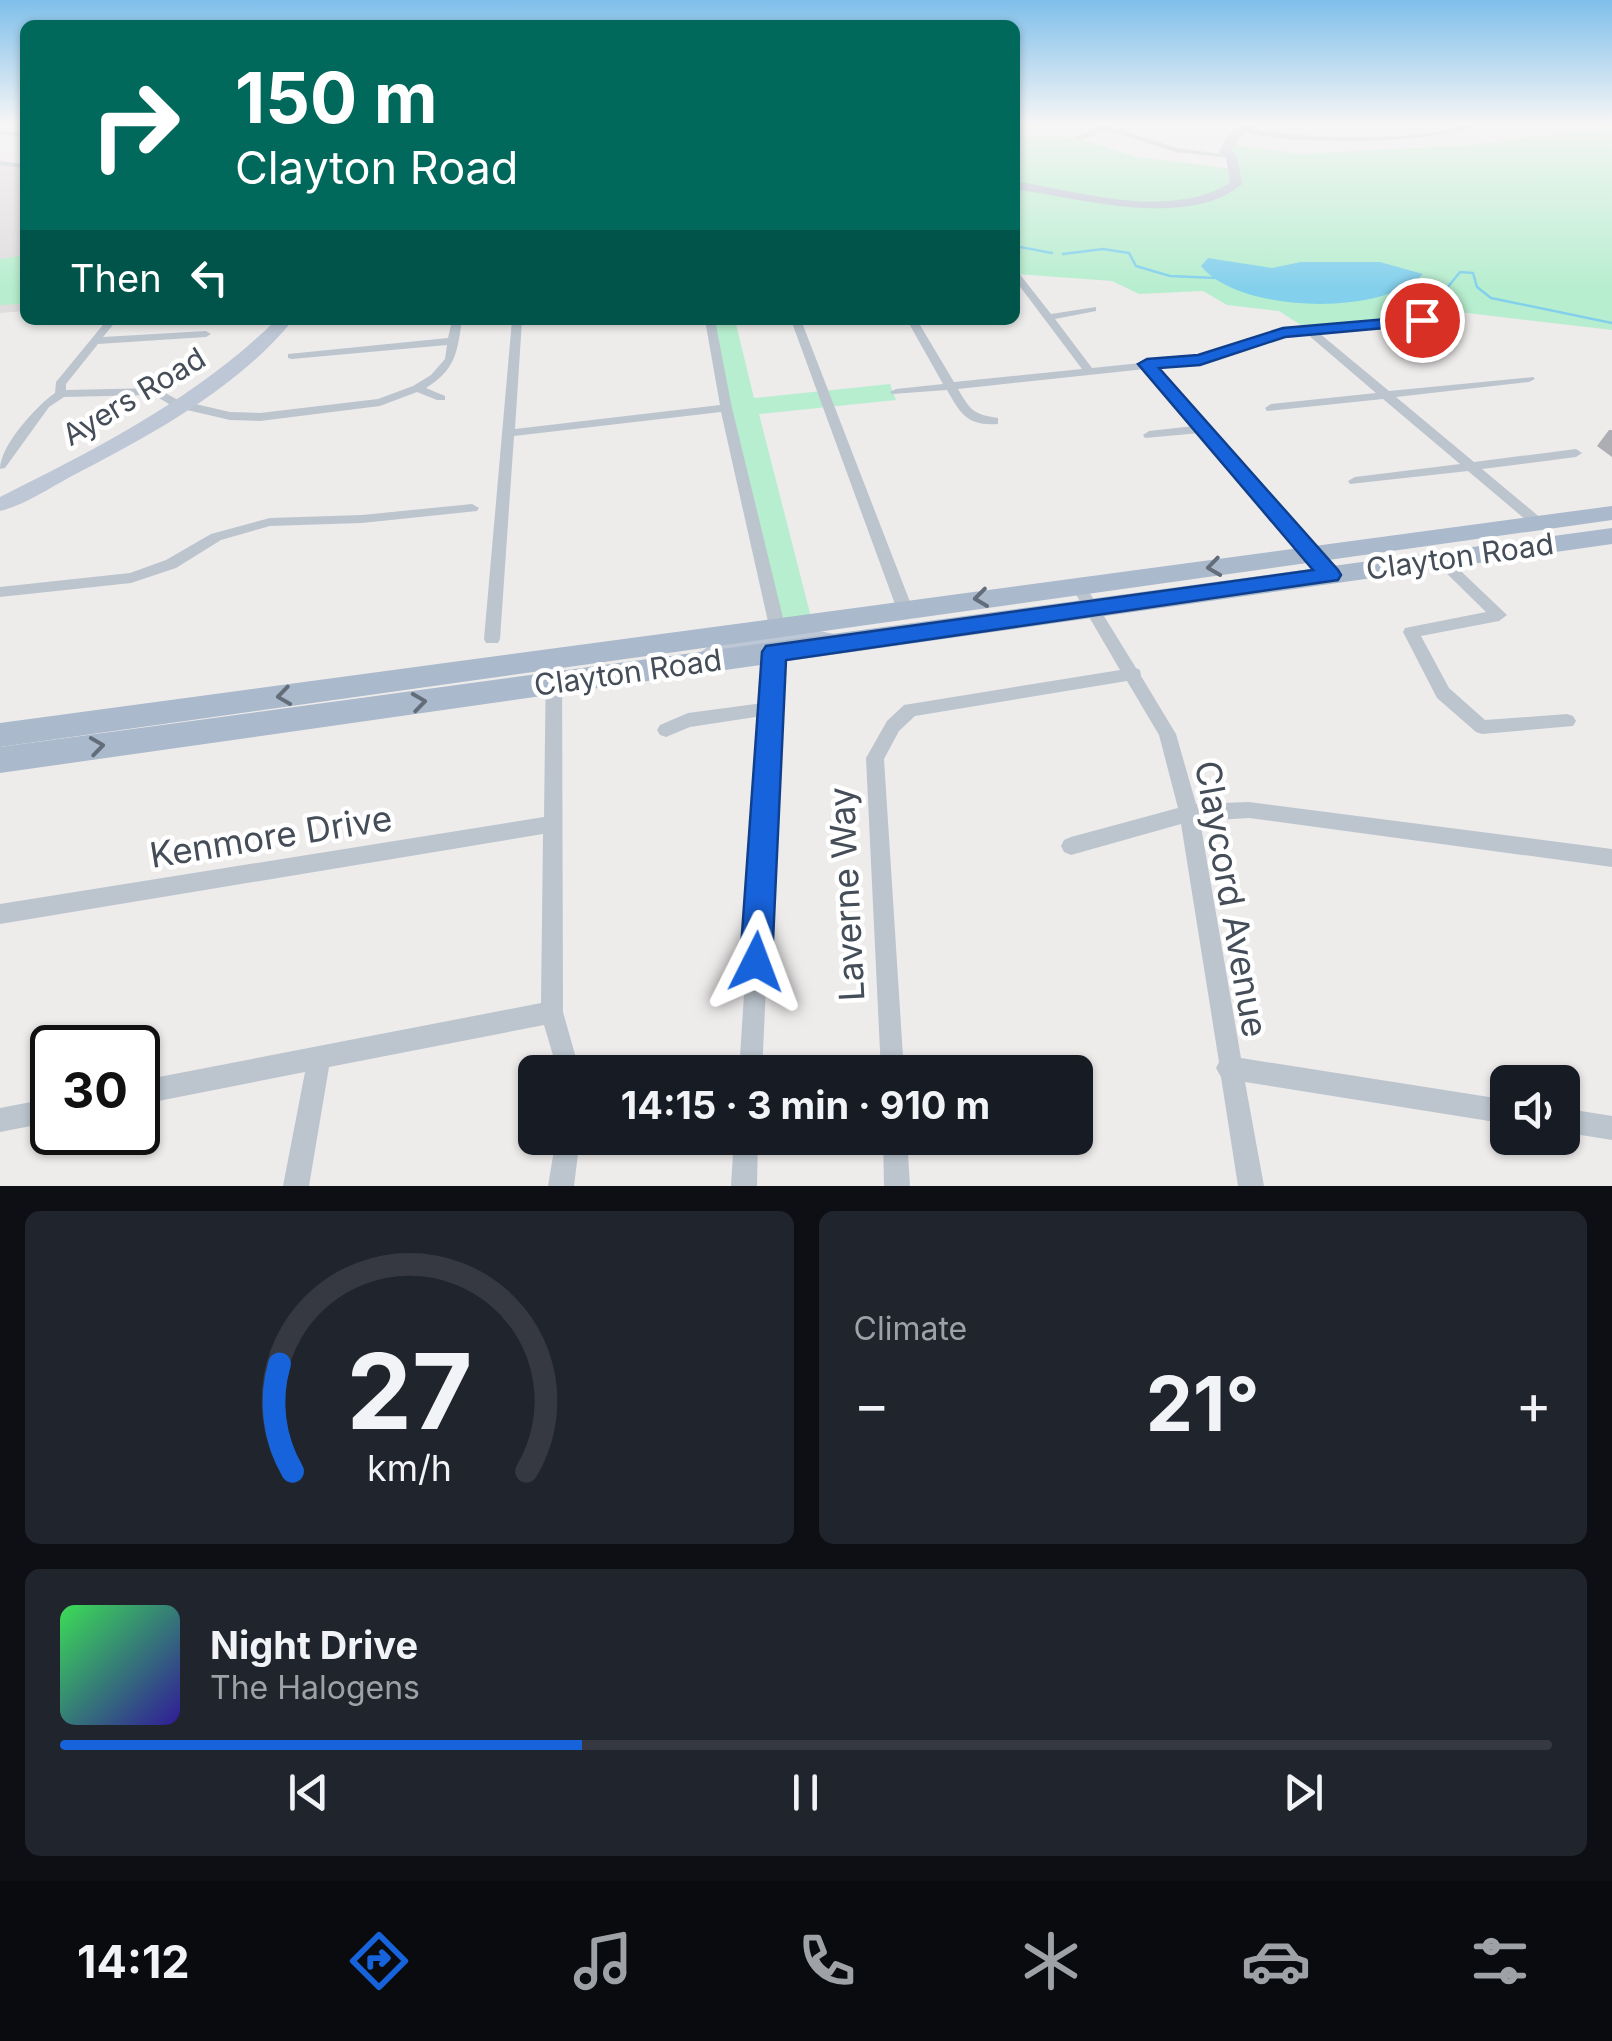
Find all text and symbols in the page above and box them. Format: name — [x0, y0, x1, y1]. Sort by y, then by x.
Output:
text: 150 m — [235, 55, 438, 140]
icon: right — [70, 60, 200, 190]
text: Clayton Road — [235, 140, 518, 195]
icon: left — [182, 250, 237, 305]
text: Then — [70, 255, 162, 301]
pin — [1380, 278, 1465, 363]
icon: arrive — [1395, 293, 1450, 348]
street label: Ayers Road — [55, 339, 211, 453]
street label: Clayton Road — [1364, 525, 1556, 587]
one-way arrow — [1206, 555, 1223, 576]
one-way arrow — [972, 587, 988, 608]
street label: Clayton Road — [532, 641, 724, 703]
one-way arrow — [276, 685, 292, 706]
one-way arrow — [410, 693, 427, 714]
one-way arrow — [88, 737, 105, 758]
street label: Claycord Avenue — [1187, 757, 1277, 1040]
street label: Laverne Way — [819, 786, 873, 1002]
street label: Kenmore Drive — [147, 796, 395, 876]
position arrow — [704, 910, 808, 1014]
speed limit sign: 30 — [30, 1025, 160, 1155]
map controls — [1490, 1065, 1580, 1155]
button: sound — [1490, 1065, 1580, 1155]
text: 14:15 · 3 min · 910 m — [621, 1082, 990, 1128]
text: Climate — [854, 1309, 967, 1348]
text: 27 — [346, 1328, 472, 1454]
text: 21° — [1146, 1358, 1260, 1449]
text: − — [854, 1371, 890, 1437]
text: + — [1516, 1371, 1552, 1437]
text: km/h — [367, 1446, 452, 1490]
text: Night Drive — [210, 1622, 418, 1668]
text: The Halogens — [210, 1668, 420, 1707]
icon: previous — [281, 1765, 336, 1820]
icon: pause — [778, 1765, 833, 1820]
icon: next — [1276, 1765, 1331, 1820]
icon: directions — [344, 1926, 414, 1996]
icon: music — [568, 1926, 638, 1996]
icon: phone — [792, 1926, 862, 1996]
icon: climate — [1016, 1926, 1086, 1996]
icon: car — [1241, 1926, 1311, 1996]
icon: filters — [1465, 1926, 1535, 1996]
text: 14:12 — [77, 1934, 190, 1989]

